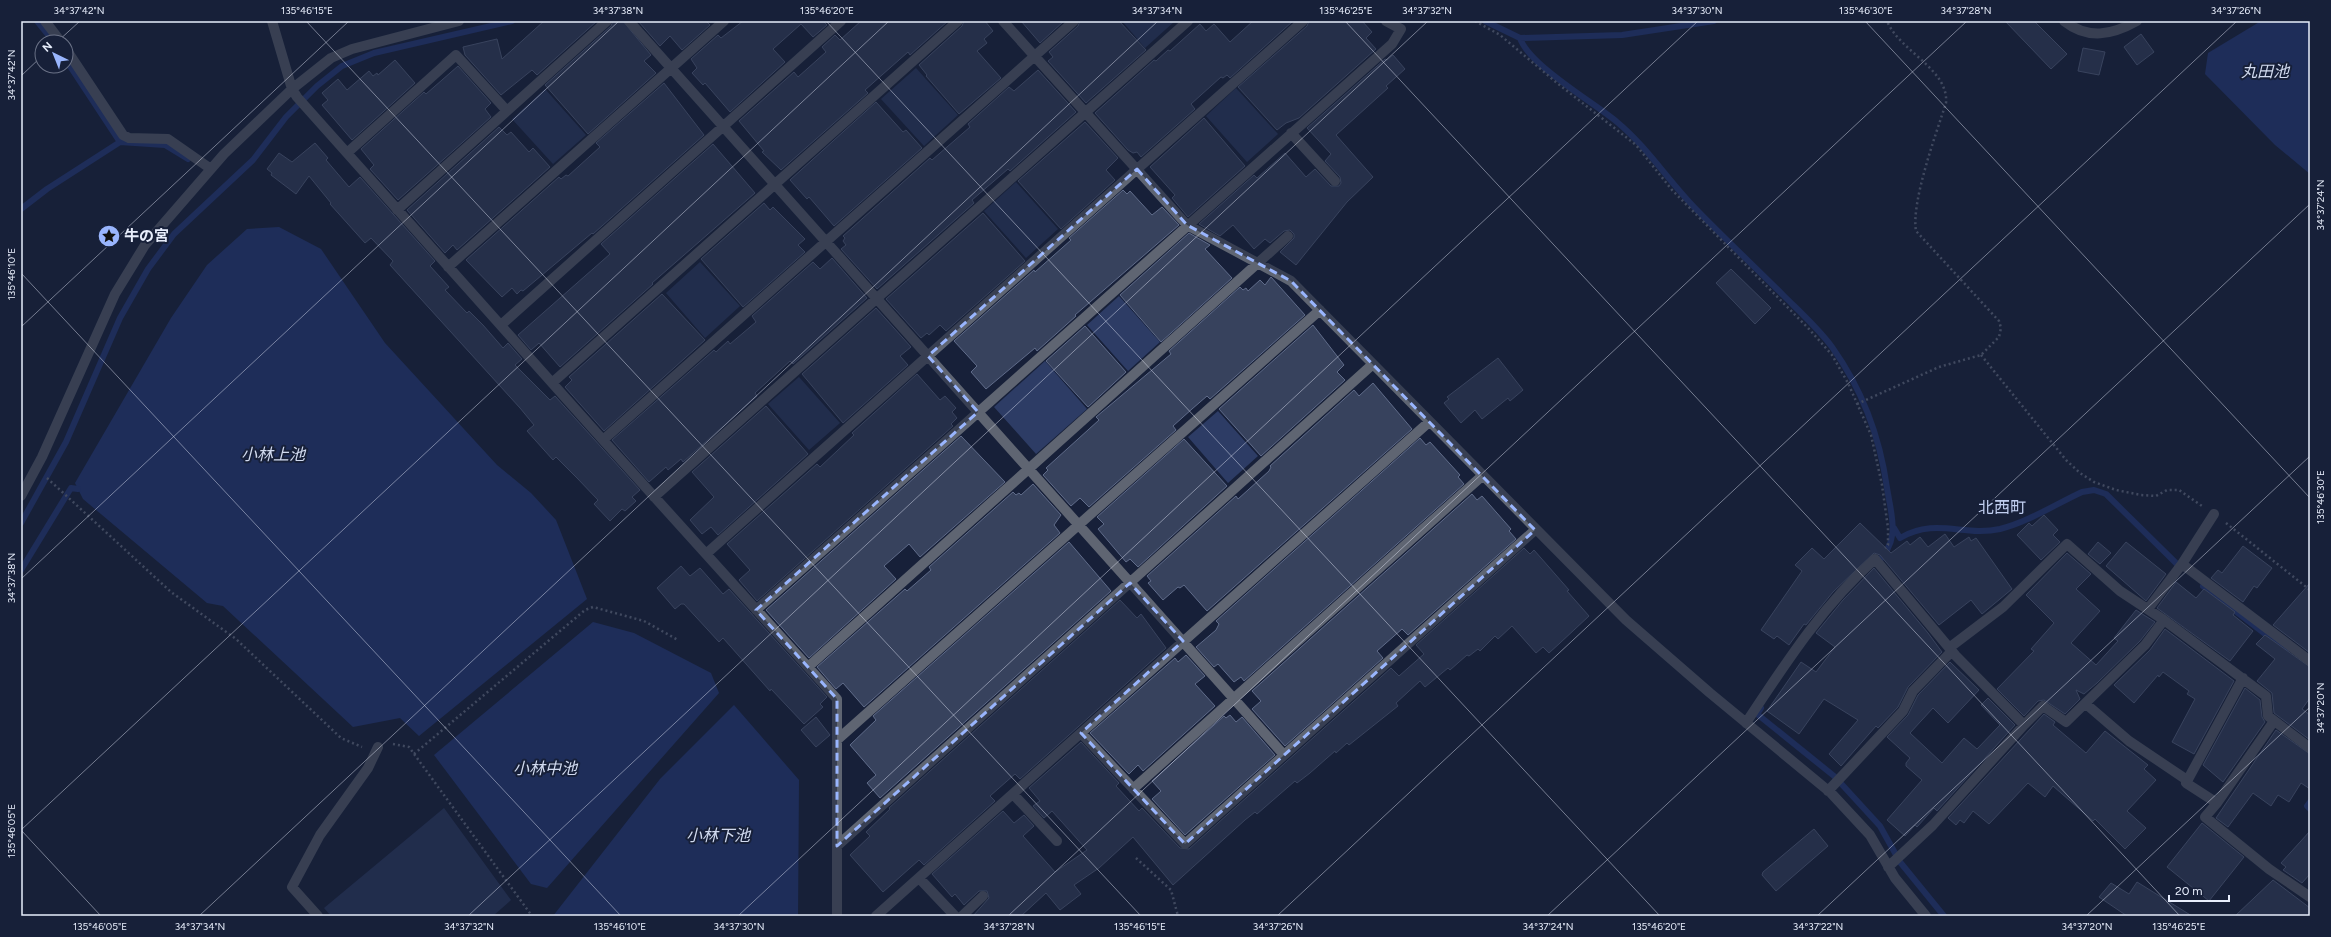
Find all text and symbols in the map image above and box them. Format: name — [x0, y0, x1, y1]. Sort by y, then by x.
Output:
text: 34°37'42"N — [54, 4, 104, 17]
text: 135°46'15"E — [281, 4, 333, 17]
text: 34°37'38"N — [593, 4, 643, 17]
text: 135°46'20"E — [800, 4, 854, 17]
text: 34°37'34"N — [1132, 4, 1182, 17]
text: 135°46'25"E — [1319, 4, 1373, 17]
text: 34°37'32"N — [1402, 4, 1452, 17]
text: 34°37'30"N — [1672, 4, 1722, 17]
text: 135°46'30"E — [1839, 4, 1893, 17]
text: 34°37'28"N — [1941, 4, 1991, 17]
text: 34°37'26"N — [2211, 4, 2261, 17]
north arrow — [34, 34, 74, 74]
text: N — [40, 39, 55, 55]
text: 34°37'42"N — [5, 50, 18, 100]
water label: 丸田池 — [2241, 62, 2291, 81]
text: 34°37'24"N — [2314, 180, 2327, 230]
place icon: 牛の宮 — [96, 223, 122, 249]
place label: 牛の宮 — [124, 227, 169, 245]
text: 135°46'10"E — [5, 248, 18, 300]
water label: 小林上池 — [241, 445, 307, 464]
text: 135°46'30"E — [2314, 470, 2327, 524]
district label: 北西町 — [1978, 498, 2026, 517]
text: 34°37'38"N — [5, 553, 18, 603]
text: 34°37'20"N — [2314, 682, 2327, 734]
water label: 小林中池 — [513, 759, 579, 778]
text: 135°46'05"E — [5, 804, 18, 858]
water label: 小林下池 — [686, 826, 752, 845]
scale bar — [2169, 877, 2229, 903]
text: 20 m — [2175, 884, 2203, 898]
text: 135°46'05"E — [73, 920, 127, 933]
text: 34°37'34"N — [175, 920, 225, 933]
text: 34°37'32"N — [444, 920, 494, 933]
text: 135°46'10"E — [594, 920, 646, 933]
text: 34°37'30"N — [714, 920, 764, 933]
text: 34°37'28"N — [984, 920, 1034, 933]
text: 135°46'15"E — [1114, 920, 1166, 933]
text: 34°37'26"N — [1253, 920, 1303, 933]
text: 34°37'24"N — [1523, 920, 1573, 933]
text: 135°46'20"E — [1632, 920, 1686, 933]
text: 34°37'22"N — [1793, 920, 1843, 933]
text: 34°37'20"N — [2061, 920, 2113, 933]
text: 135°46'25"E — [2152, 920, 2206, 933]

